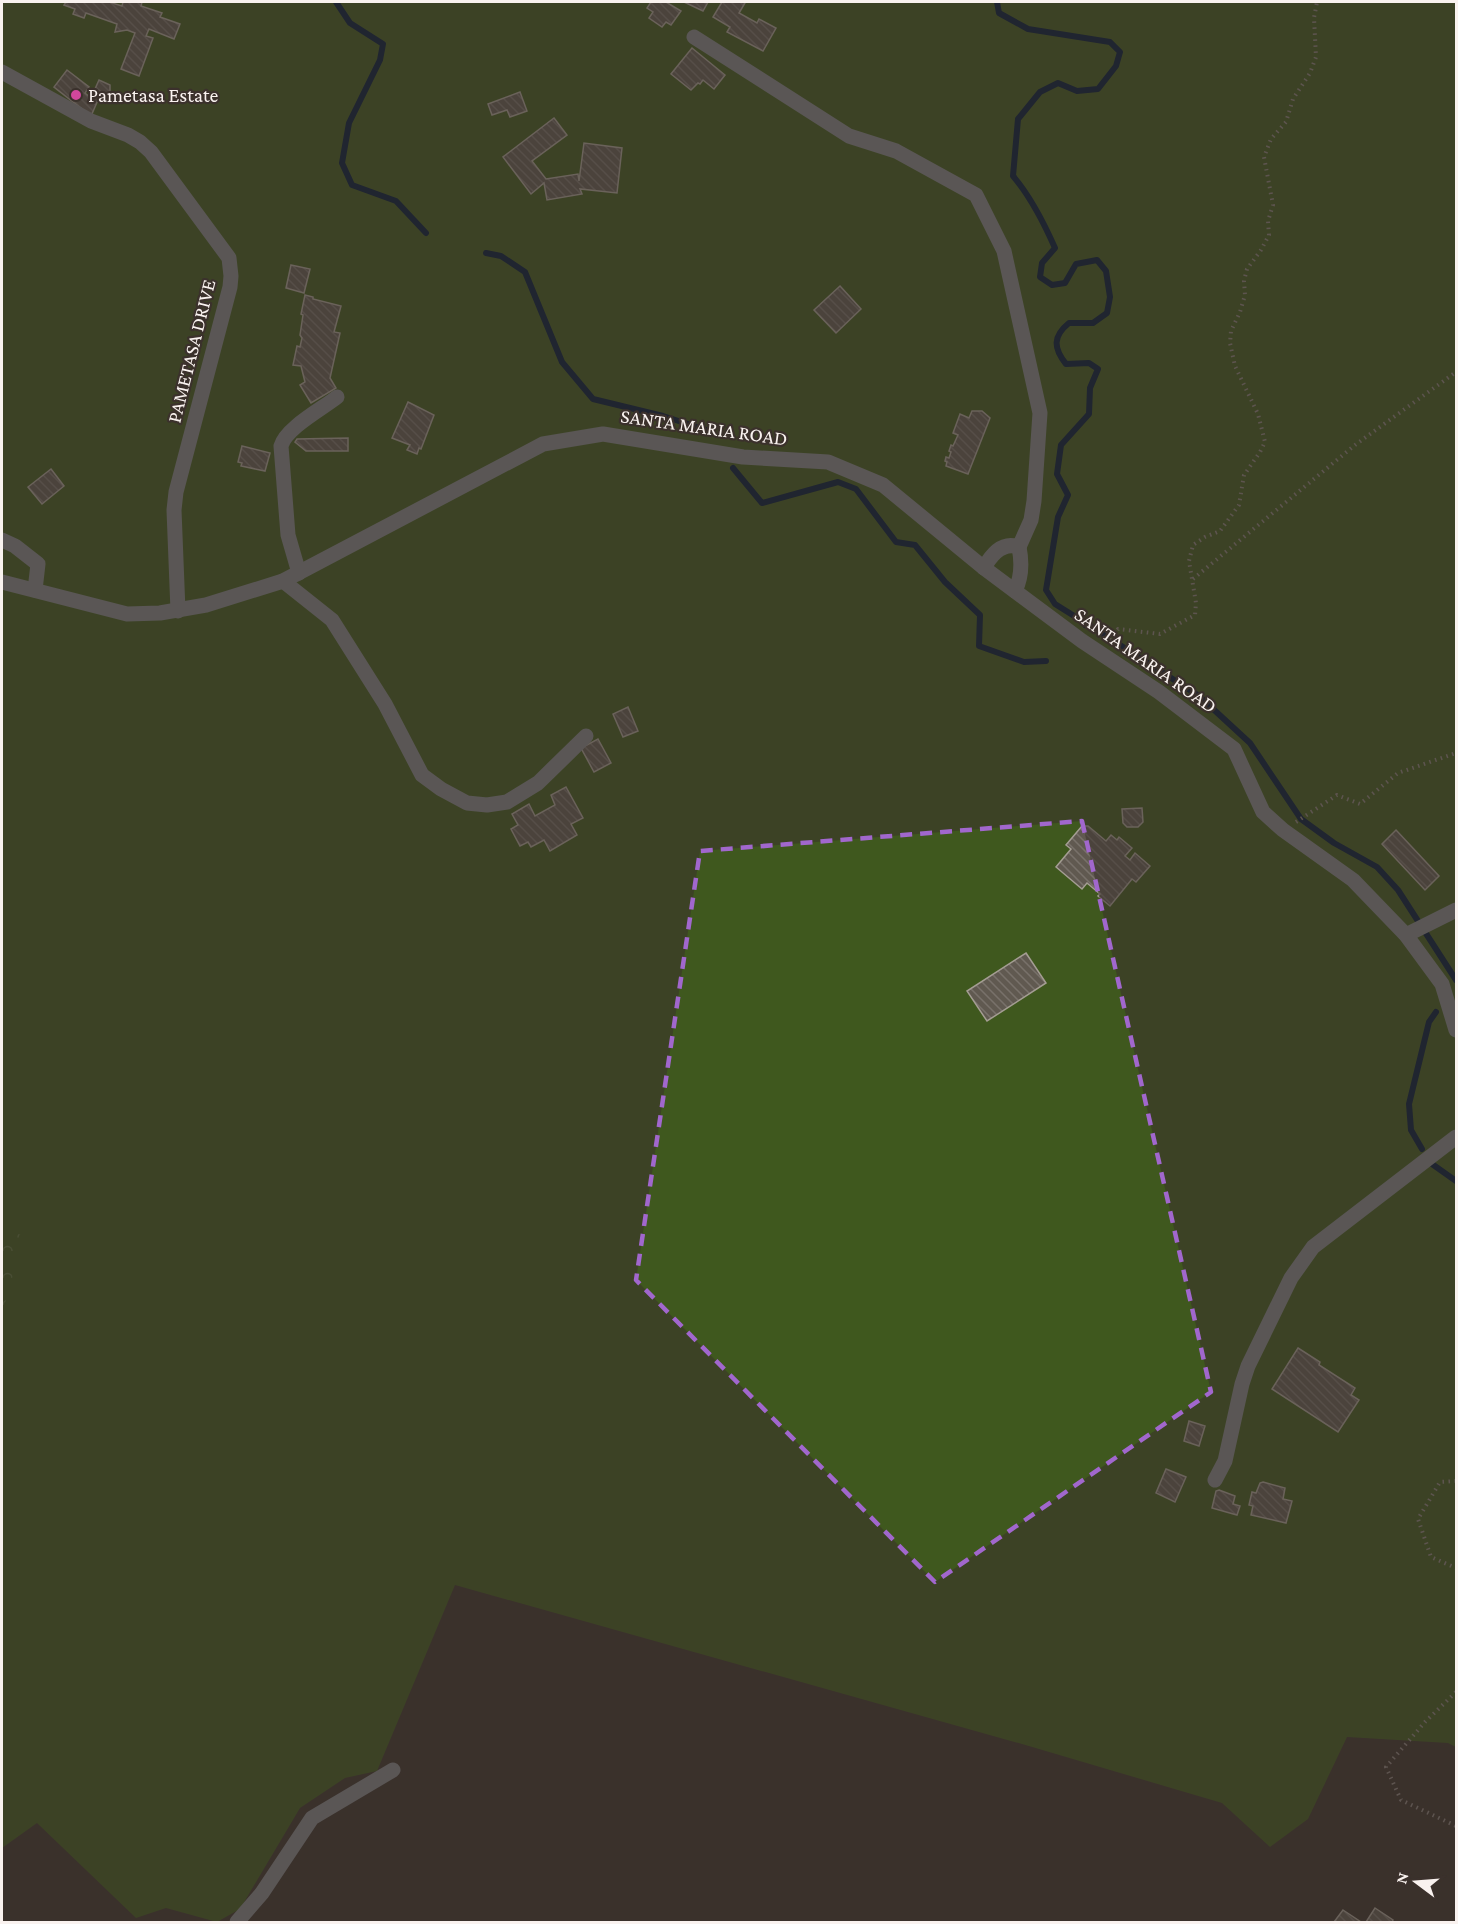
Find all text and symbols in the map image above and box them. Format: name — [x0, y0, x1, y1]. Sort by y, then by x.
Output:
place label: Pametasa Estate — [88, 84, 218, 106]
marker: Pametasa Estate — [69, 88, 83, 102]
street label: PAMETASA DRIVE — [163, 277, 219, 425]
street label: SANTA MARIA ROAD — [619, 404, 789, 450]
street label: SANTA MARIA ROAD — [1071, 603, 1221, 717]
north arrow — [1386, 1852, 1446, 1912]
text: N — [1392, 1870, 1412, 1886]

